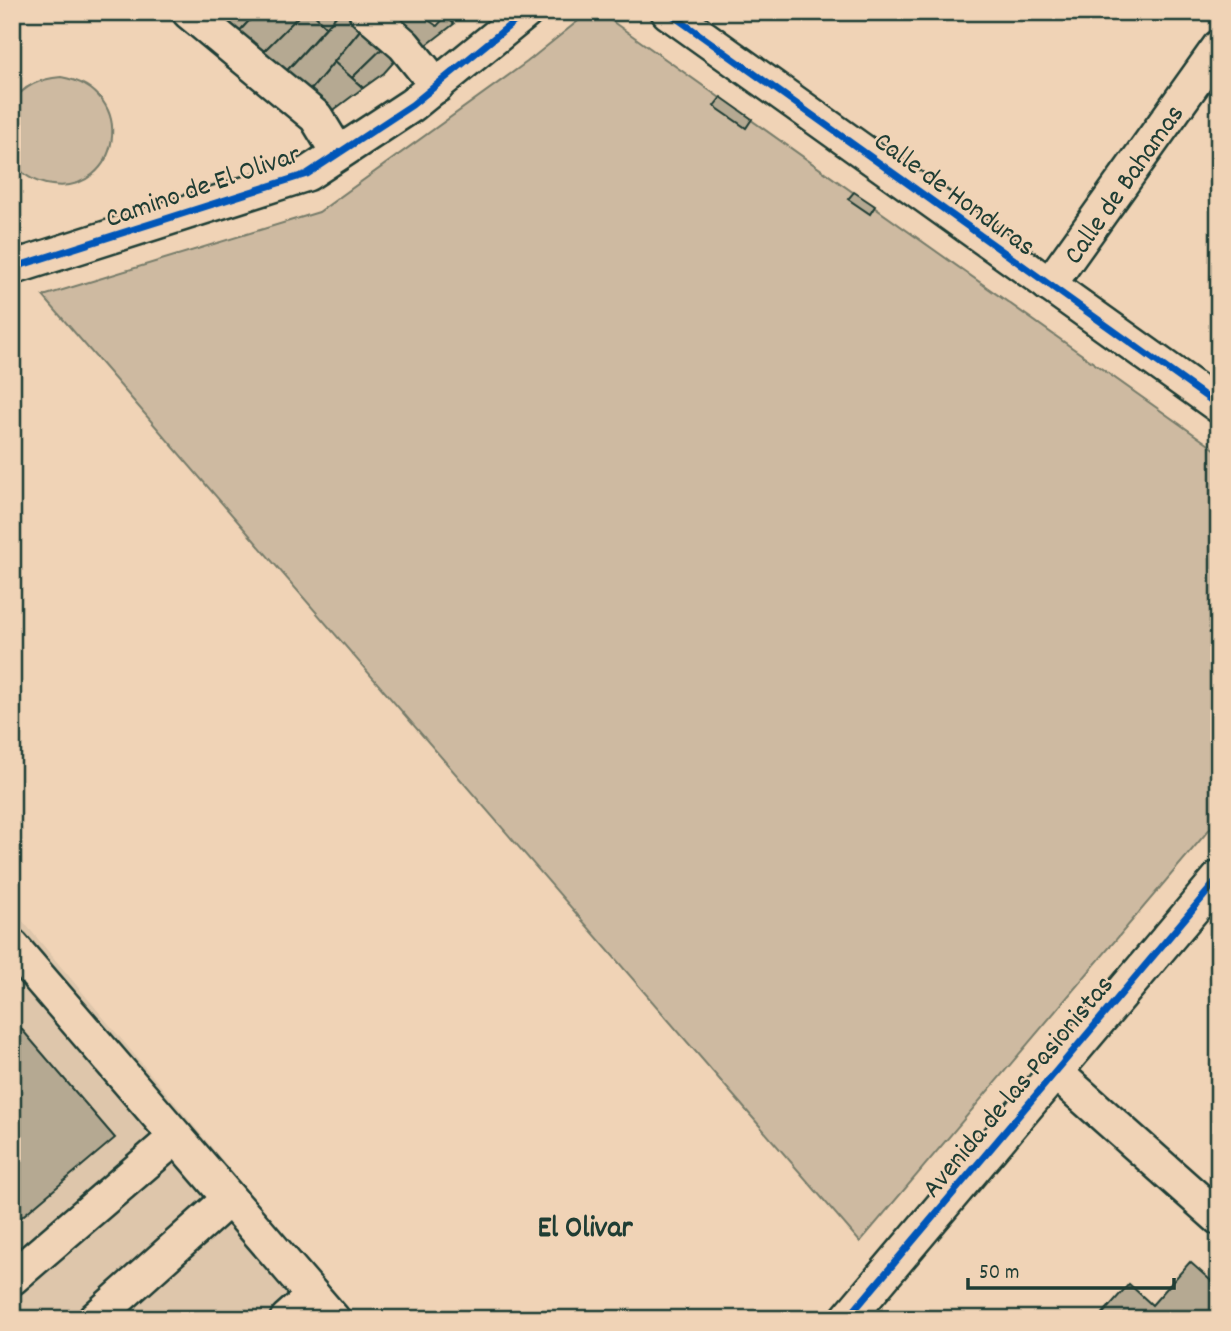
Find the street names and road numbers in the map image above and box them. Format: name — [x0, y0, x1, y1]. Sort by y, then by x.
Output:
street label: Calle de Bahamas — [1056, 98, 1196, 274]
street label: Calle de Honduras — [864, 124, 1042, 268]
street label: Camino de El Olivar — [101, 136, 307, 241]
street label: Avenida de las Pasionistas — [914, 968, 1125, 1208]

